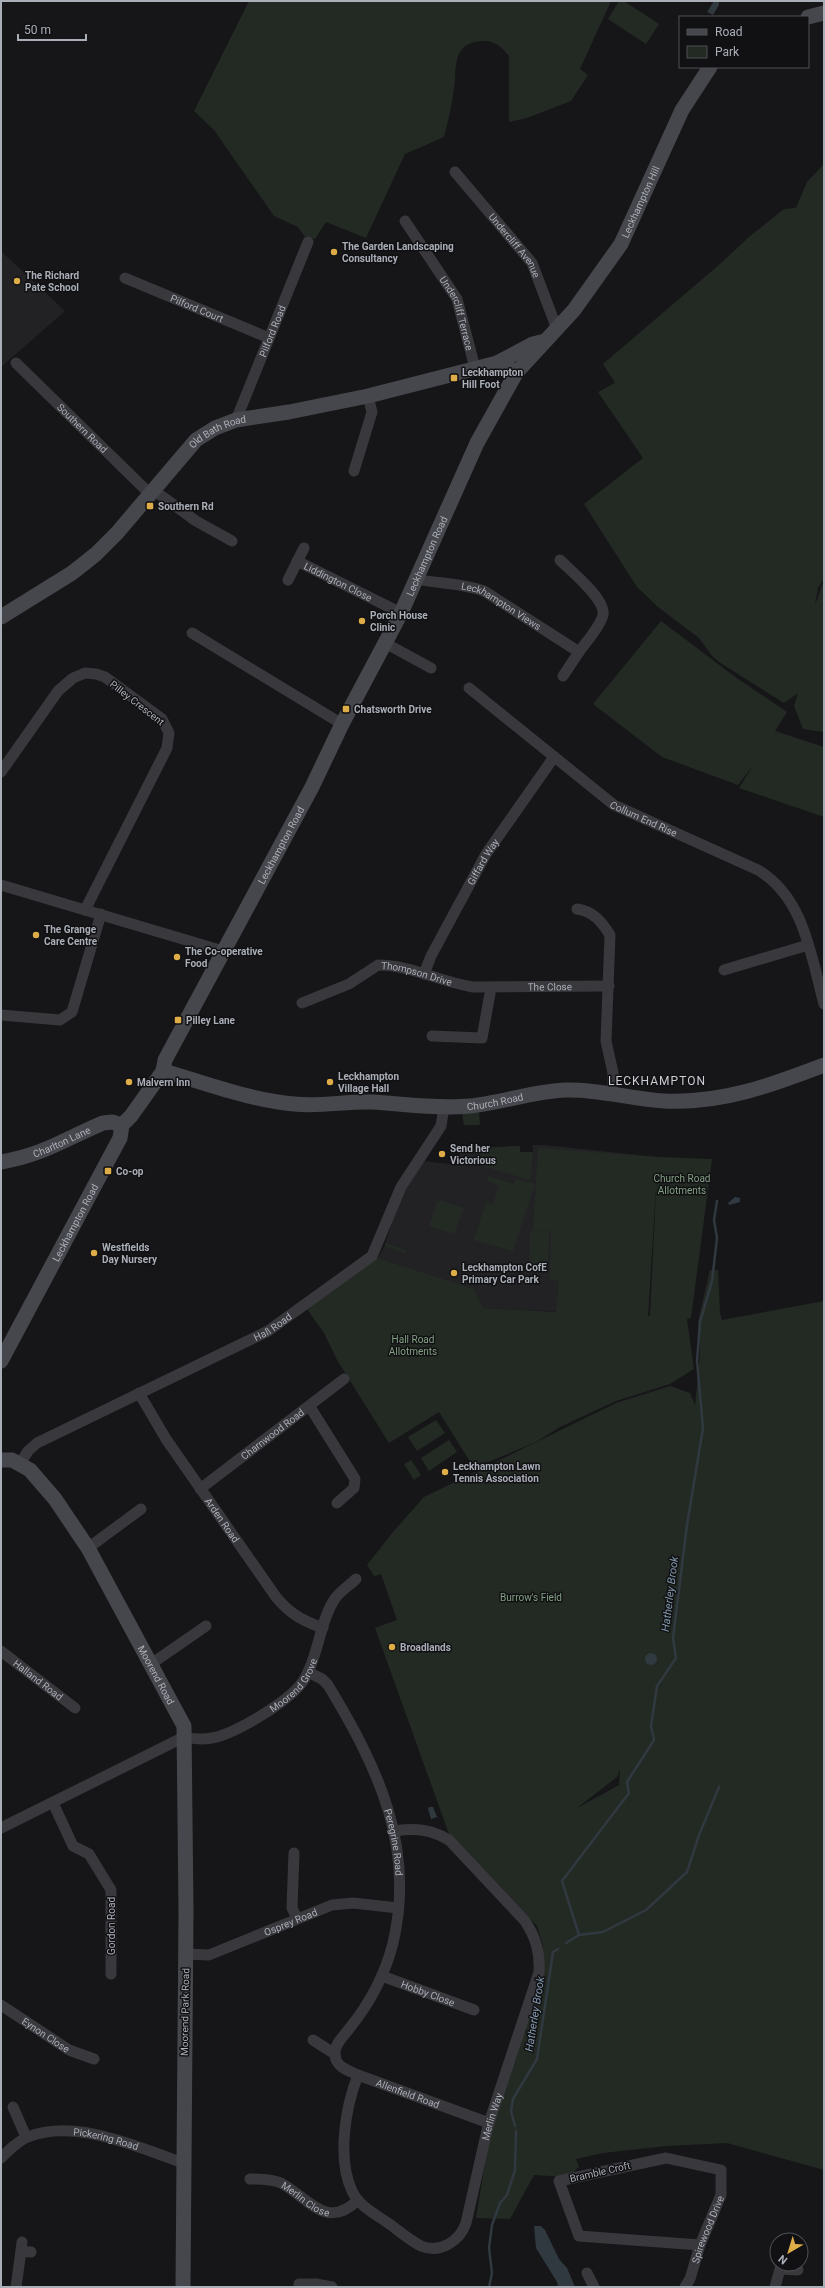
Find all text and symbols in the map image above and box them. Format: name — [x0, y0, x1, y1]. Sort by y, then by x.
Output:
scale bar — [18, 16, 86, 42]
legend — [679, 16, 809, 68]
text: 50 m — [24, 23, 51, 37]
text: Road — [715, 25, 743, 39]
text: Park — [715, 45, 740, 59]
street label: Leckhampton Hill — [619, 164, 661, 239]
street label: Undercliff Avenue — [487, 211, 542, 279]
place label: The Garden Landscaping Consultancy — [342, 241, 454, 264]
marker: The Garden Landscaping Consultancy — [329, 247, 339, 257]
place label: The Richard Pate School — [25, 270, 79, 293]
street label: Undercliff Terrace — [438, 274, 476, 351]
marker: The Richard Pate School — [12, 276, 22, 286]
street label: Pilford Court — [169, 292, 225, 324]
street label: Pilford Road — [257, 304, 287, 358]
place label: Leckhampton Hill Foot — [462, 367, 523, 390]
marker: Leckhampton Hill Foot — [449, 373, 459, 383]
street label: Southern Road — [55, 401, 110, 455]
street label: Old Bath Road — [186, 413, 247, 450]
marker: Southern Rd — [145, 501, 155, 511]
place label: Southern Rd — [158, 501, 214, 512]
street label: Leckhampton Road — [404, 514, 449, 598]
street label: Liddington Close — [302, 560, 374, 603]
street label: Leckhampton Views — [461, 580, 543, 632]
place label: Porch House Clinic — [370, 610, 428, 633]
marker: Porch House Clinic — [357, 616, 367, 626]
street label: Pilley Crescent — [108, 678, 166, 728]
marker: Chatsworth Drive — [341, 704, 351, 714]
place label: Chatsworth Drive — [354, 704, 432, 715]
street label: Collum End Rise — [608, 799, 679, 838]
street label: Leckhampton Road — [255, 805, 306, 886]
street label: Giffard Way — [465, 836, 501, 887]
place label: The Grange Care Centre — [44, 924, 98, 947]
marker: The Grange Care Centre — [31, 930, 41, 940]
place label: The Co-operative Food — [185, 946, 263, 969]
marker: The Co-operative Food — [172, 952, 182, 962]
street label: Thompson Drive — [381, 960, 453, 988]
street label: The Close — [528, 981, 572, 992]
marker: Pilley Lane — [173, 1015, 183, 1025]
place label: Pilley Lane — [186, 1015, 236, 1026]
place label: Leckhampton Village Hall — [338, 1071, 399, 1094]
district label: LECKHAMPTON — [608, 1074, 706, 1088]
marker: Malvern Inn — [124, 1077, 134, 1087]
place label: Malvern Inn — [137, 1077, 190, 1088]
marker: Leckhampton Village Hall — [325, 1077, 335, 1087]
street label: Church Road — [466, 1091, 524, 1112]
street label: Charlton Lane — [31, 1124, 92, 1159]
place label: Send her Victorious — [450, 1143, 496, 1166]
marker: Send her Victorious — [437, 1149, 447, 1159]
marker: Co-op — [103, 1166, 113, 1176]
place label: Co-op — [116, 1166, 144, 1177]
park label: Church Road Allotments — [654, 1173, 711, 1196]
street label: Leckhampton Road — [50, 1182, 100, 1263]
place label: Westfields Day Nursery — [102, 1242, 158, 1265]
marker: Westfields Day Nursery — [89, 1248, 99, 1258]
place label: Leckhampton CofE Primary Car Park — [462, 1262, 547, 1285]
marker: Leckhampton CofE Primary Car Park — [449, 1268, 459, 1278]
street label: Hall Road — [252, 1310, 293, 1343]
park label: Hall Road Allotments — [389, 1334, 437, 1357]
street label: Charnwood Road — [239, 1406, 306, 1461]
place label: Leckhampton Lawn Tennis Association — [453, 1461, 541, 1484]
marker: Leckhampton Lawn Tennis Association — [440, 1467, 450, 1477]
street label: Arden Road — [203, 1496, 242, 1544]
water label: Hatherley Brook — [659, 1555, 681, 1632]
park label: Burrow's Field — [500, 1592, 562, 1603]
marker: Broadlands — [387, 1642, 397, 1652]
place label: Broadlands — [400, 1642, 451, 1653]
street label: Moorend Road — [136, 1643, 177, 1706]
street label: Halland Road — [11, 1657, 65, 1702]
street label: Moorend Grove — [267, 1657, 319, 1714]
street label: Peregrine Road — [383, 1807, 405, 1876]
street label: Gordon Road — [106, 1897, 117, 1955]
street label: Osprey Road — [262, 1906, 319, 1938]
street label: Moorend Park Road — [179, 1968, 191, 2056]
water label: Hatherley Brook — [523, 1975, 547, 2052]
street label: Hobby Close — [400, 1978, 456, 2008]
street label: Eynon Close — [20, 2015, 72, 2054]
street label: Allenfield Road — [375, 2077, 441, 2110]
street label: Merlin Way — [479, 2091, 504, 2141]
street label: Pickering Road — [73, 2126, 140, 2152]
street label: Bramble Croft — [569, 2160, 631, 2184]
street label: Merlin Close — [280, 2179, 331, 2218]
street label: Spirewood Drive — [689, 2194, 726, 2265]
north arrow — [769, 2232, 809, 2272]
text: N — [776, 2252, 790, 2267]

